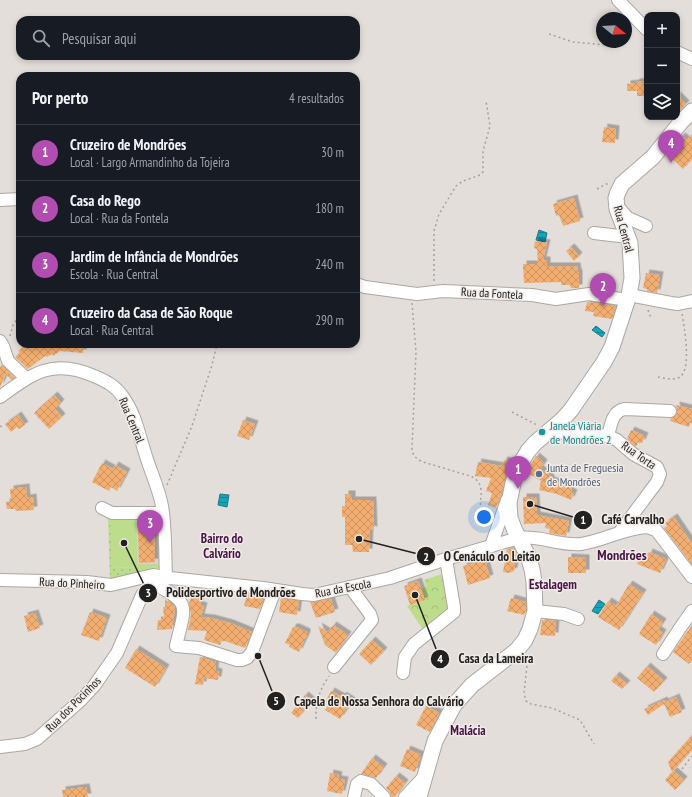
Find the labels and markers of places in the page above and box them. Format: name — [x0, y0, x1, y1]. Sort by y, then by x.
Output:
pin: 4 — [658, 130, 684, 163]
pin: 2 — [590, 273, 616, 306]
place label: Janela Viária de Mondrões 2 — [549, 418, 611, 447]
marker: Janela Viária de Mondrões 2 — [537, 427, 547, 437]
pin: 1 — [505, 456, 531, 489]
place label: Junta de Freguesia de Mondrões — [546, 460, 624, 489]
marker: Junta de Freguesia de Mondrões — [534, 469, 544, 479]
callout: Café Carvalho — [573, 507, 673, 532]
pin: 3 — [137, 510, 163, 543]
callout: O Cenáculo do Leitão — [416, 544, 549, 569]
callout: Polidesportivo de Mondrões — [138, 580, 304, 605]
callout: Casa da Lameira — [430, 646, 541, 671]
callout: Capela de Nossa Senhora do Calvário — [266, 689, 472, 714]

